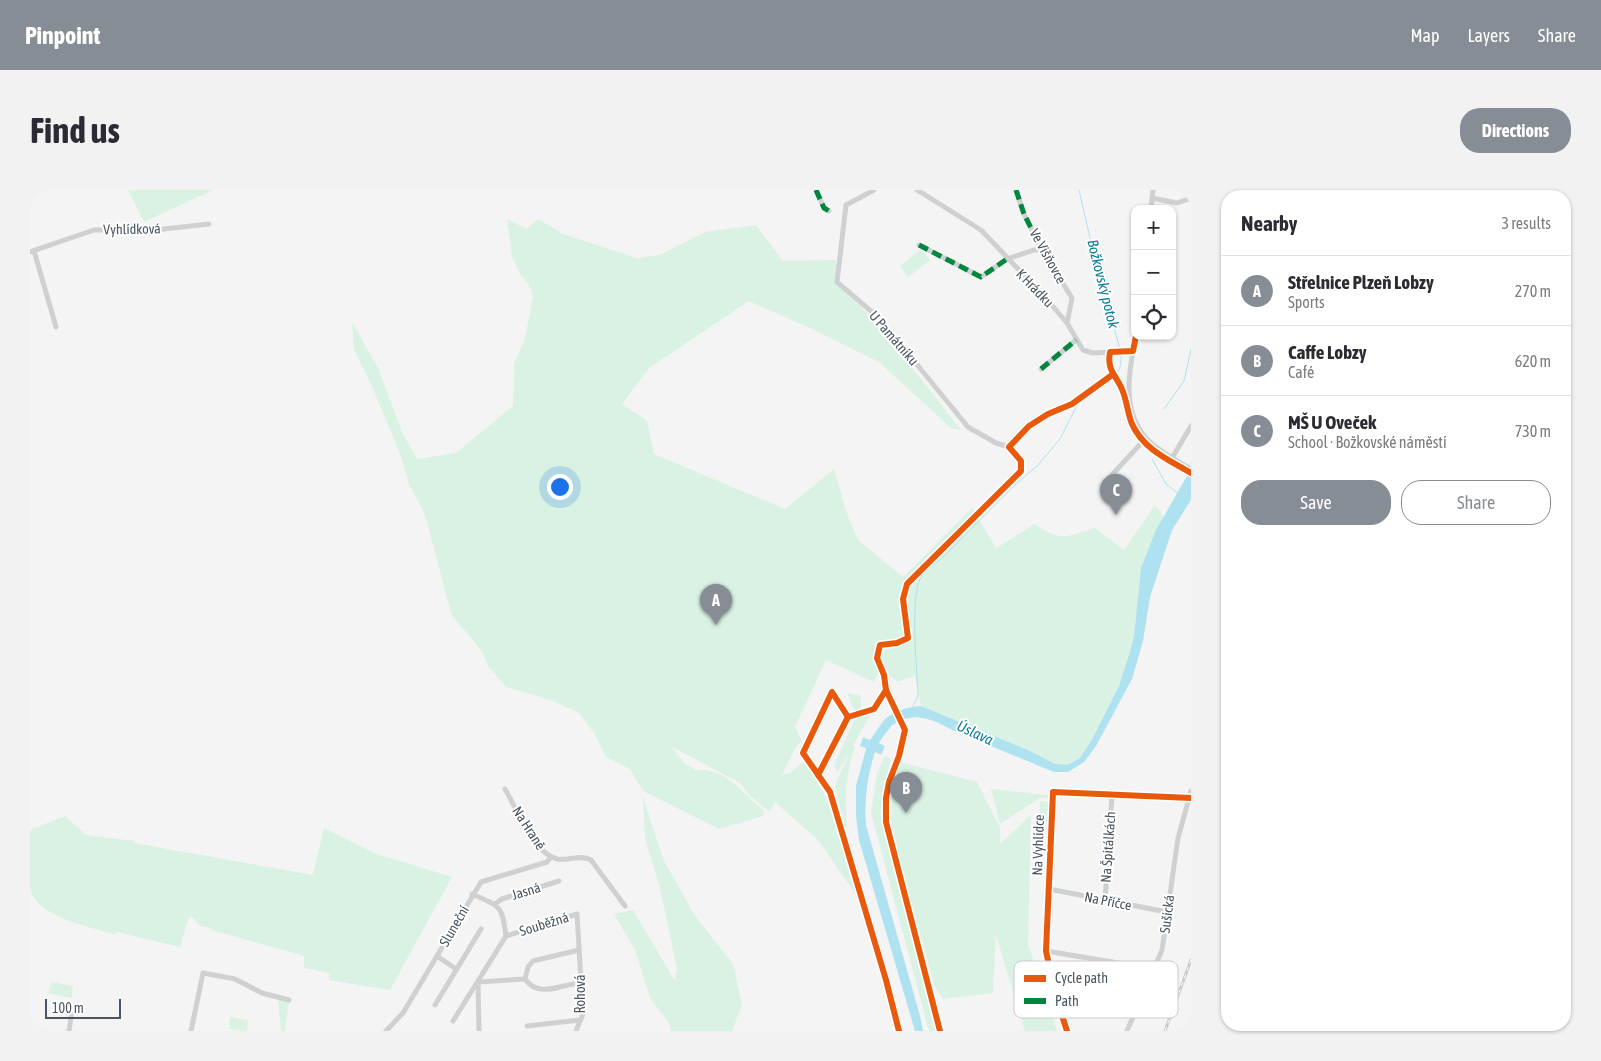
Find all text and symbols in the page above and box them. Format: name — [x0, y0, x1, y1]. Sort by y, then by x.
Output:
text: Pinpoint — [25, 22, 100, 49]
text: Map — [1410, 25, 1439, 46]
text: Layers — [1467, 25, 1510, 46]
text: Share — [1538, 25, 1576, 46]
button: Directions — [1460, 108, 1571, 153]
text: Find us — [30, 110, 120, 150]
map controls — [1131, 205, 1176, 340]
button: + — [1131, 205, 1176, 250]
text: Nearby — [1241, 211, 1297, 235]
text: 3 results — [1501, 214, 1551, 232]
street label: Vyhlídková — [103, 220, 161, 238]
street label: Ve Višňovce — [1026, 226, 1070, 286]
water label: Božkovský potok — [1084, 238, 1123, 330]
button: − — [1131, 250, 1176, 295]
street label: K Hrádku — [1013, 266, 1057, 310]
text: Střelnice Plzeň Lobzy — [1288, 271, 1434, 293]
text: A — [1253, 282, 1261, 300]
text: 270 m — [1515, 282, 1551, 300]
text: Sports — [1288, 293, 1325, 311]
button: locate — [1131, 295, 1176, 340]
street label: U Památníku — [866, 308, 922, 368]
text: Caffe Lobzy — [1288, 341, 1367, 363]
text: B — [1253, 352, 1261, 370]
text: 620 m — [1515, 352, 1551, 370]
text: Café — [1288, 363, 1314, 381]
text: MŠ U Oveček — [1288, 411, 1376, 433]
text: C — [1253, 422, 1261, 440]
text: 730 m — [1515, 422, 1551, 440]
text: School · Božkovské náměstí — [1288, 433, 1447, 451]
your location — [547, 474, 573, 500]
pin: C — [1100, 474, 1132, 515]
button: Save — [1241, 480, 1391, 525]
button: Share — [1401, 480, 1551, 525]
pin: A — [700, 584, 732, 625]
water label: Úslava — [954, 717, 996, 748]
pin: B — [890, 772, 922, 813]
street label: Na Hraně — [509, 803, 549, 853]
street label: Na Špitálkách — [1098, 811, 1118, 883]
street label: Na Vyhlídce — [1029, 814, 1047, 876]
street label: Jasná — [510, 879, 542, 903]
street label: Na Příčce — [1083, 889, 1133, 913]
street label: Sušická — [1157, 894, 1177, 934]
street label: Sluneční — [436, 903, 472, 949]
street label: Souběžná — [517, 909, 571, 939]
legend — [1014, 961, 1178, 1018]
text: Cycle path — [1055, 970, 1108, 986]
street label: Rohová — [572, 975, 588, 1013]
text: Path — [1055, 993, 1079, 1009]
scale bar — [45, 996, 121, 1019]
text: 100 m — [52, 1000, 84, 1016]

